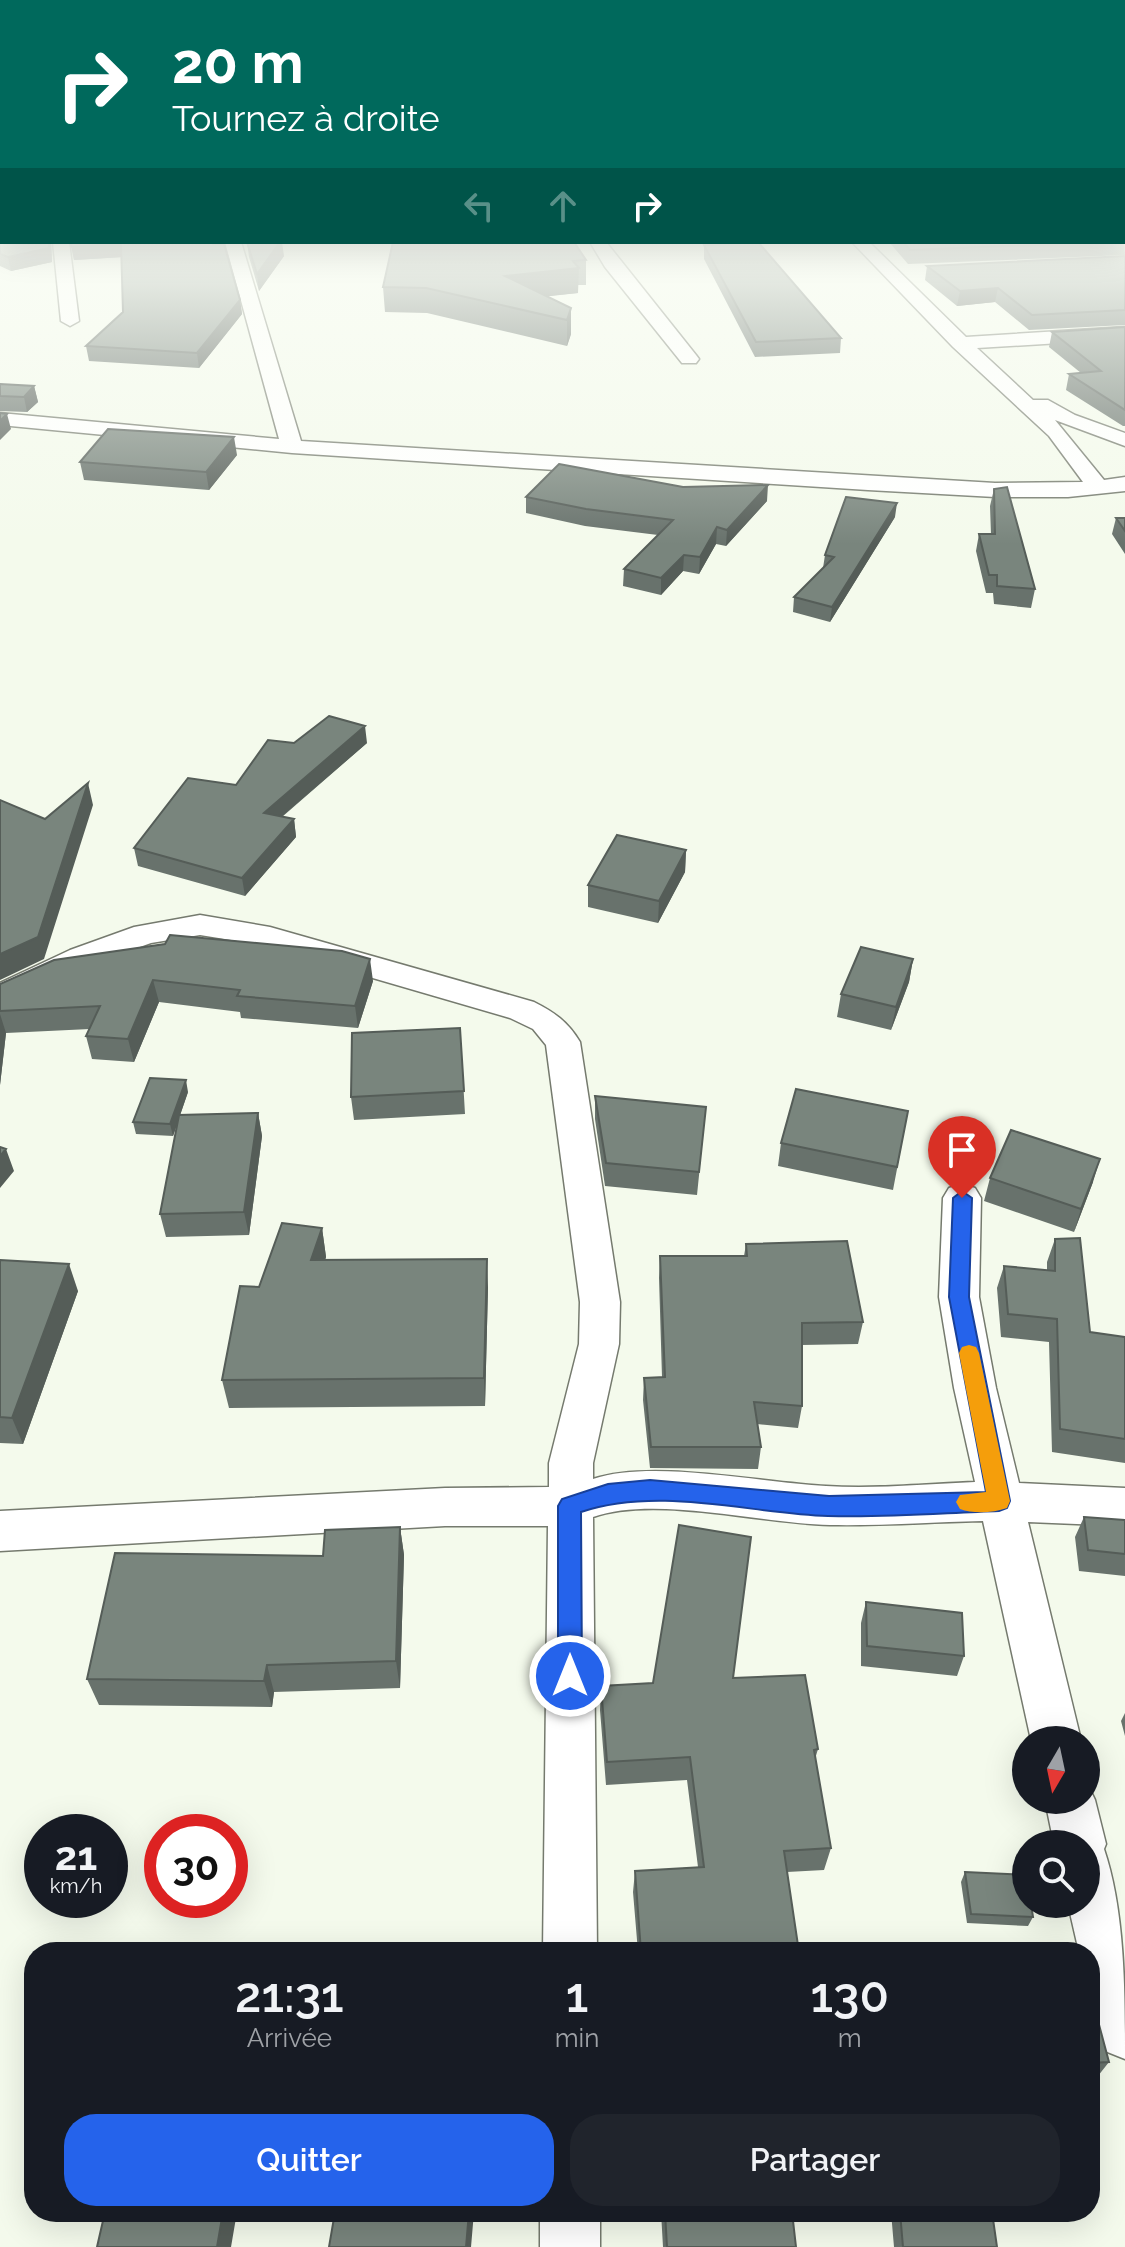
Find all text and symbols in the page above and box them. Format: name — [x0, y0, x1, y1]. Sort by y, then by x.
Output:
text: 20 m — [172, 30, 304, 96]
icon: right — [40, 32, 144, 136]
text: Tournez à droite — [172, 97, 440, 139]
icon: left — [457, 184, 501, 228]
icon: ahead — [541, 184, 585, 228]
icon: right — [625, 184, 669, 228]
pin — [928, 1116, 996, 1198]
icon: arrive — [940, 1128, 984, 1172]
position arrow — [528, 1634, 612, 1718]
north arrow — [1012, 1726, 1100, 1814]
map controls — [1012, 1726, 1100, 1918]
speed limit sign: 30 — [144, 1814, 248, 1918]
button: search — [1012, 1830, 1100, 1918]
text: 21 — [55, 1832, 97, 1879]
text: km/h — [50, 1874, 102, 1898]
text: 21:31 — [235, 1967, 344, 2023]
text: 1 — [566, 1967, 588, 2023]
text: 130 — [811, 1967, 889, 2023]
text: Arrivée — [247, 2023, 332, 2053]
text: min — [555, 2023, 599, 2053]
text: m — [838, 2023, 862, 2053]
button: Quitter — [64, 2114, 554, 2206]
button: Partager — [570, 2114, 1060, 2206]

